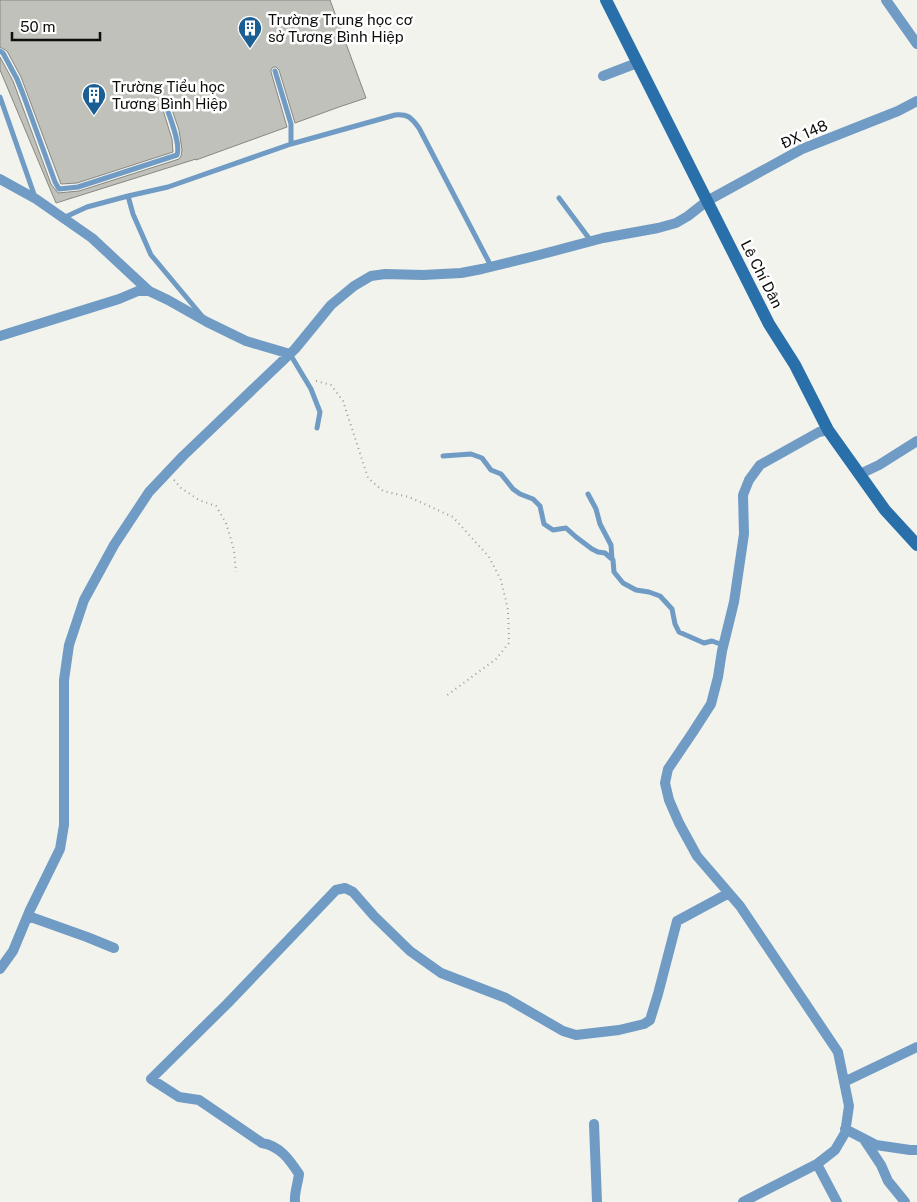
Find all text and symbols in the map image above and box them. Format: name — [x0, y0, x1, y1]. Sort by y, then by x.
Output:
scale bar — [12, 10, 100, 42]
place label: Trường Trung học cơ sở Tương Bình Hiệp — [268, 11, 413, 45]
building icon: Trường Trung học cơ sở Tương Bình Hiệp — [237, 15, 263, 49]
text: 50 m — [20, 18, 55, 35]
place label: Trường Tiểu học Tương Bình Hiệp — [112, 78, 228, 112]
building icon: Trường Tiểu học Tương Bình Hiệp — [81, 82, 107, 116]
street label: ĐX 148 — [778, 116, 830, 152]
street label: Lê Chí Dân — [738, 237, 786, 311]

